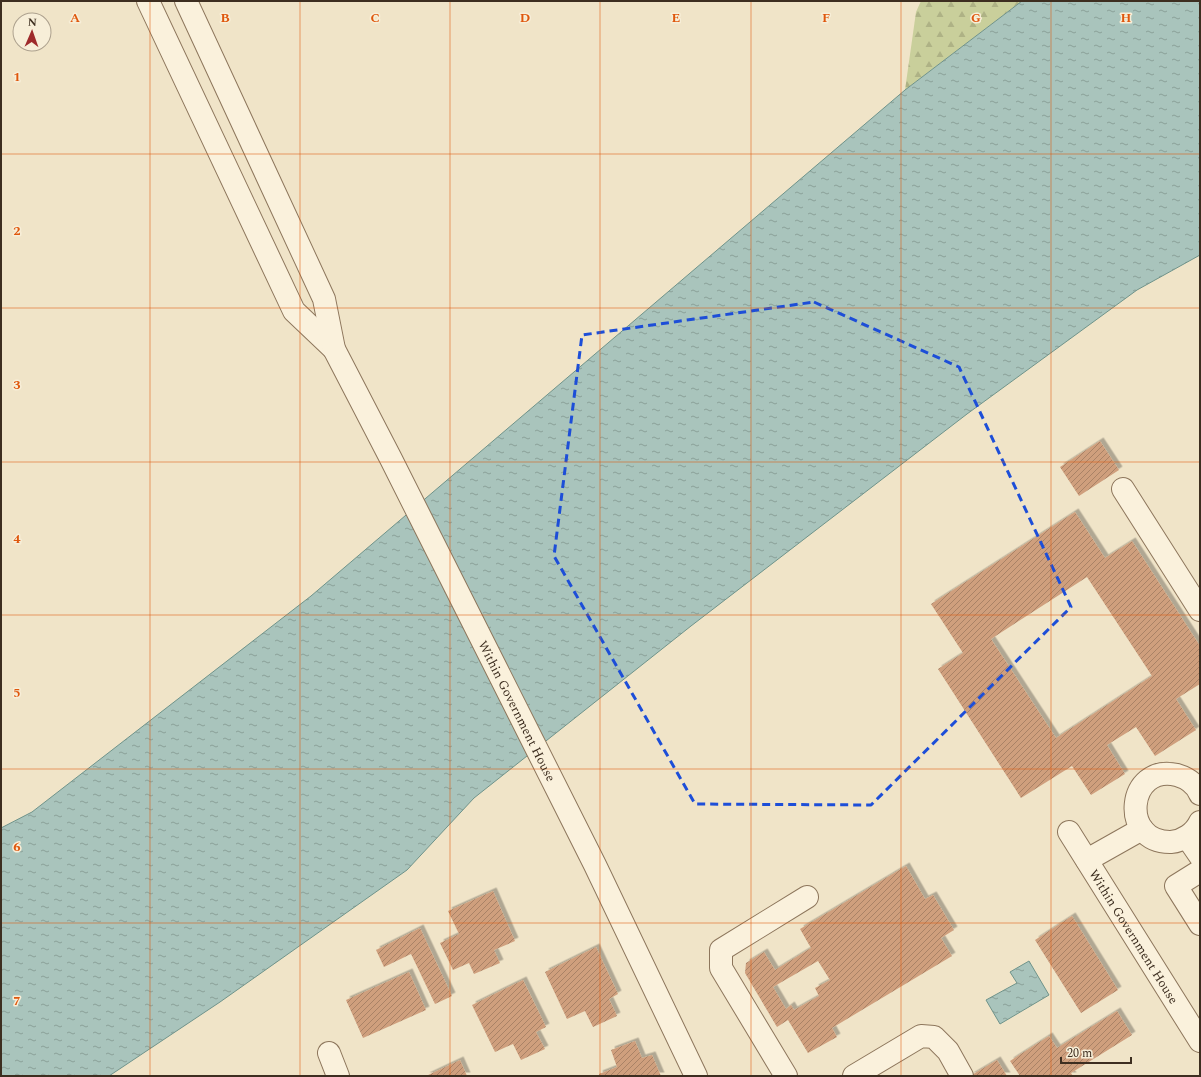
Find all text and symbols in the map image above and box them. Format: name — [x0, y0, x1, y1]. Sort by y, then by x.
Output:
text: A — [70, 8, 80, 28]
text: B — [220, 8, 230, 28]
text: C — [370, 8, 380, 28]
text: D — [520, 8, 530, 28]
text: E — [672, 8, 681, 28]
text: F — [822, 8, 830, 28]
text: G — [971, 8, 981, 28]
text: H — [1121, 8, 1132, 28]
north arrow — [12, 12, 52, 52]
text: N — [28, 14, 37, 31]
text: 1 — [13, 67, 21, 87]
text: 2 — [13, 221, 21, 241]
text: 3 — [13, 375, 21, 395]
text: 4 — [13, 529, 21, 549]
street label: Within Government House — [473, 637, 560, 785]
text: 5 — [13, 683, 21, 703]
text: 6 — [13, 837, 21, 857]
street label: Within Government House — [1084, 865, 1183, 1008]
text: 7 — [13, 991, 21, 1011]
scale bar — [1061, 1039, 1131, 1065]
text: 20 m — [1067, 1044, 1092, 1063]

